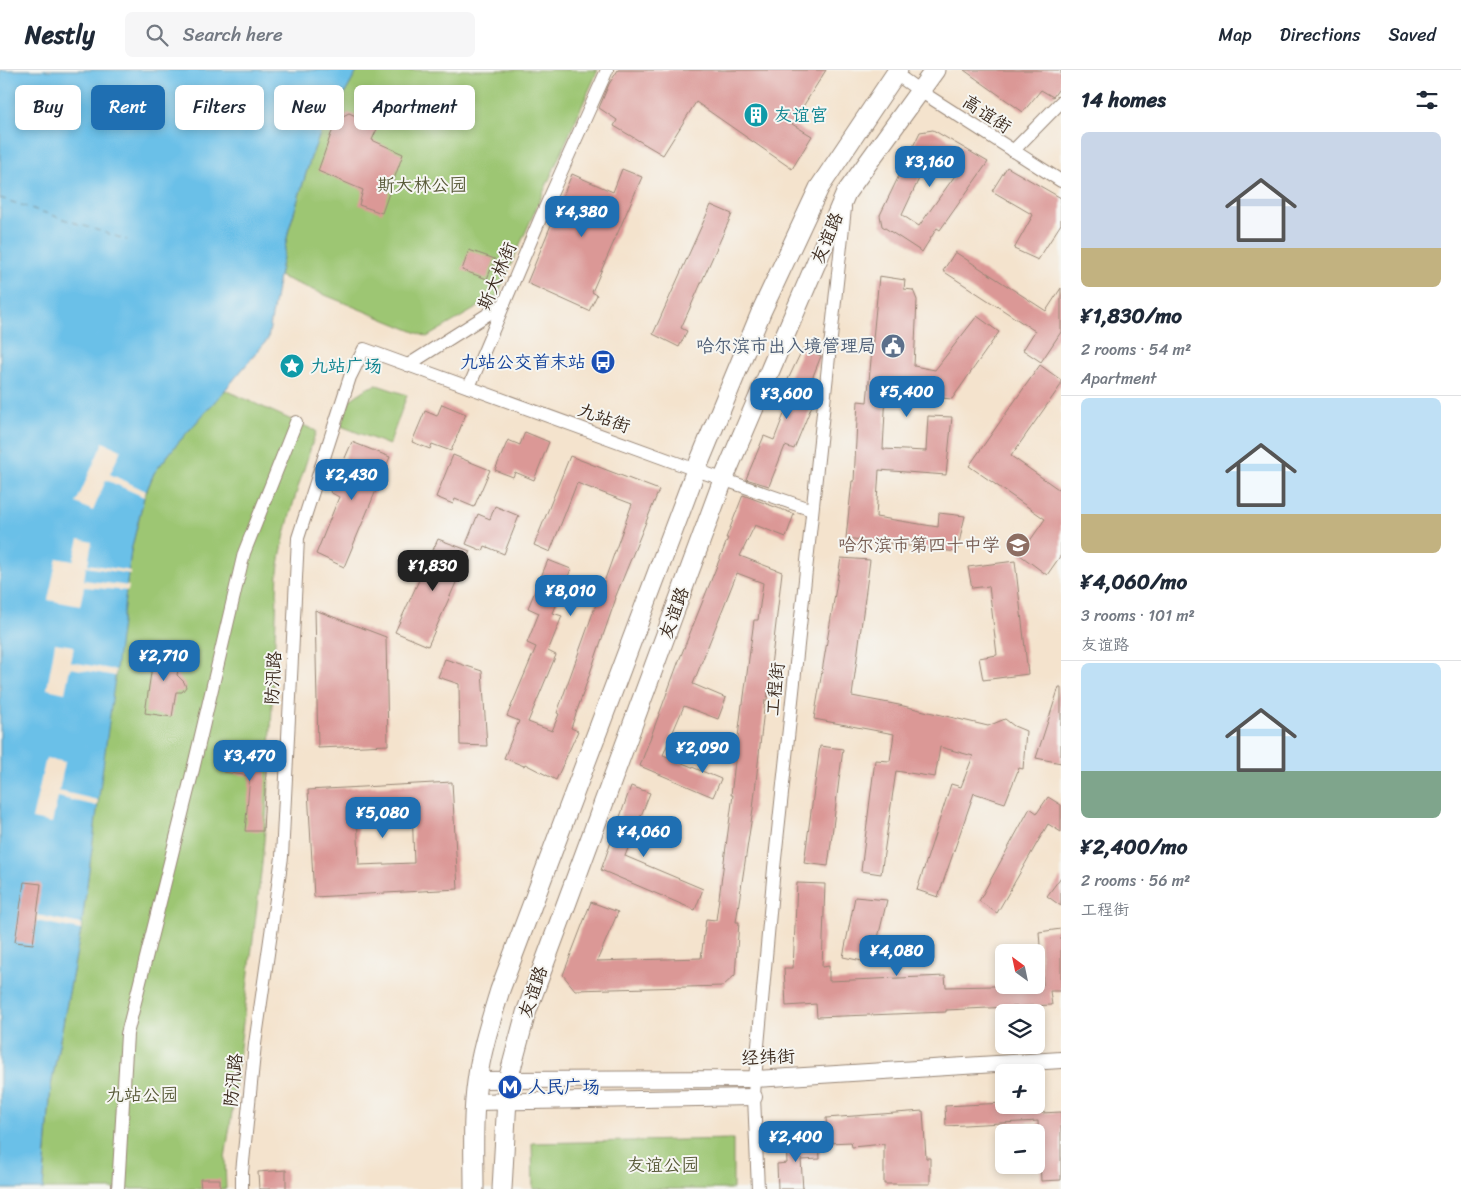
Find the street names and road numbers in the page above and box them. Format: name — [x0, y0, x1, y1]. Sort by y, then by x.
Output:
street label: 高谊街 — [956, 86, 1018, 142]
street label: 友谊路 — [802, 207, 852, 269]
street label: 斯大林街 — [468, 237, 526, 315]
street label: 九站街 — [573, 394, 635, 442]
street label: 友谊路 — [650, 582, 698, 644]
street label: 防汛路 — [256, 650, 290, 706]
street label: 工程街 — [756, 660, 794, 718]
street label: 友谊路 — [509, 961, 557, 1023]
street label: 经纬街 — [740, 1040, 796, 1074]
street label: 防汛路 — [214, 1051, 252, 1109]

